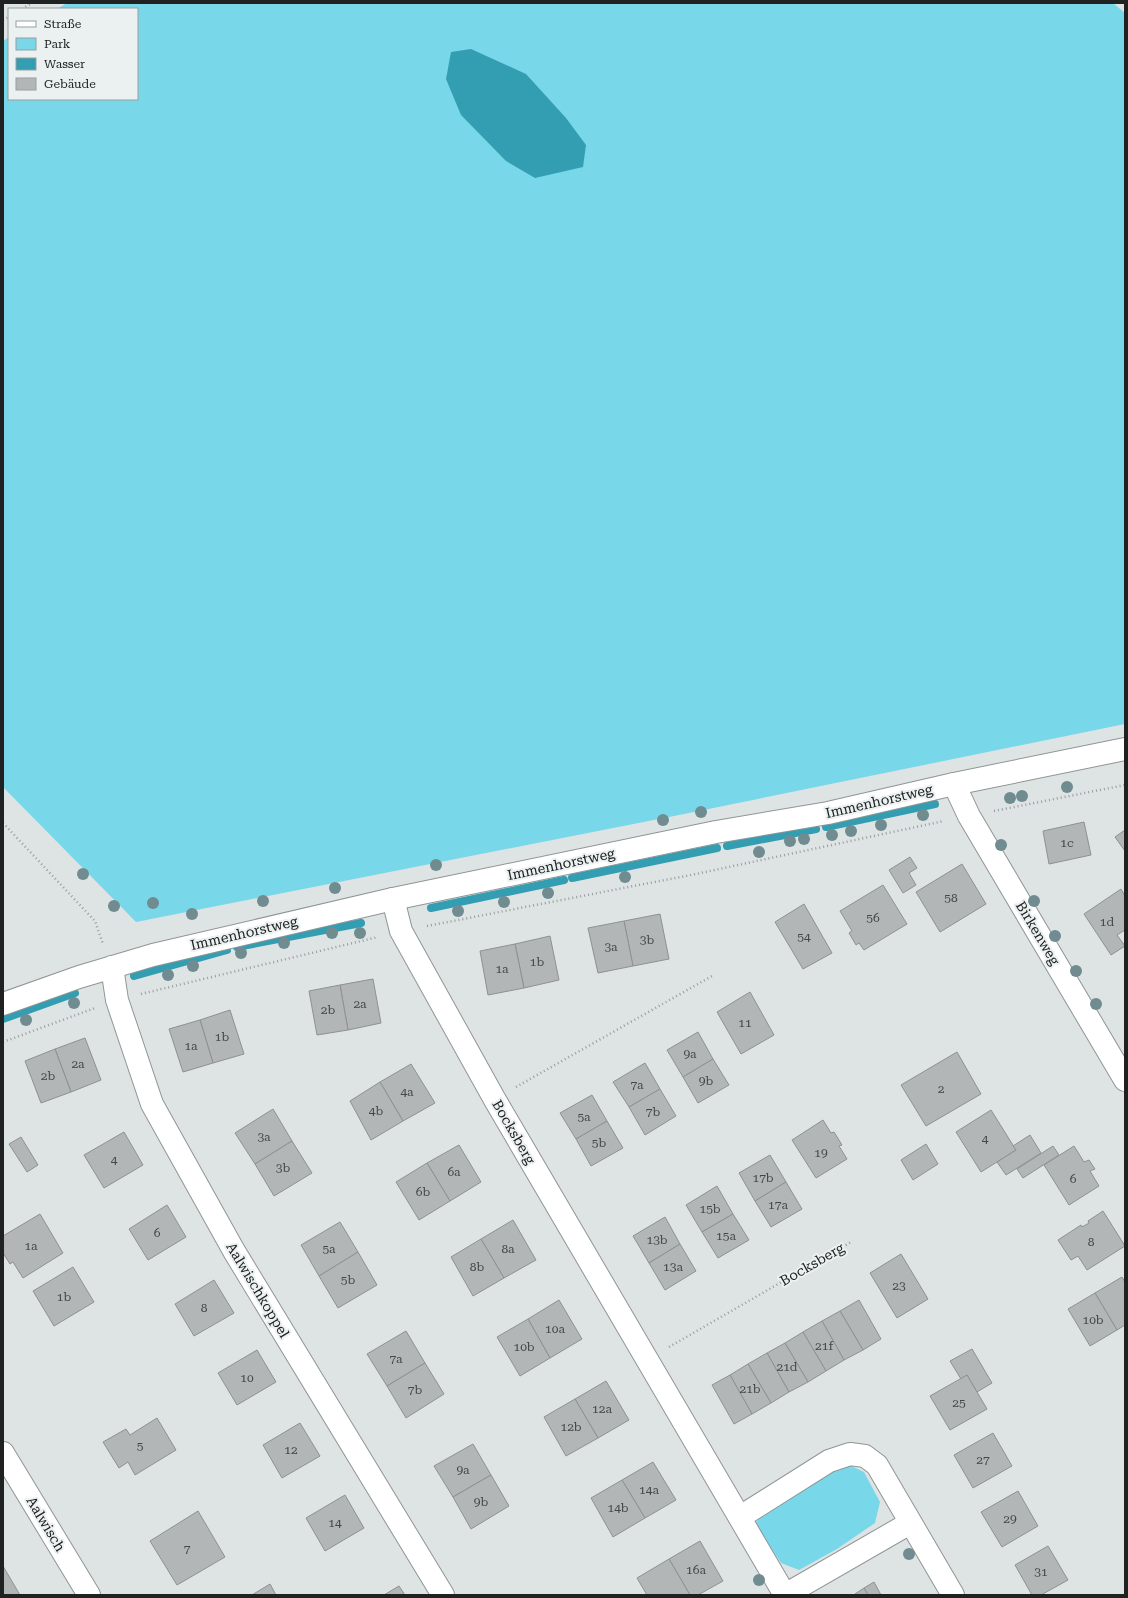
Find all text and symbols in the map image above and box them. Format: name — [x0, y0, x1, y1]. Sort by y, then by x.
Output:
legend — [8, 8, 138, 100]
text: Straße — [44, 17, 82, 31]
text: Park — [44, 37, 71, 51]
text: Wasser — [44, 57, 85, 71]
text: Gebäude — [44, 77, 96, 91]
street label: Immenhorstweg — [824, 781, 934, 821]
house number: 1c — [1060, 836, 1074, 850]
street label: Immenhorstweg — [506, 845, 616, 883]
house number: 58 — [944, 891, 958, 905]
street label: Birkenweg — [1013, 898, 1063, 968]
house number: 56 — [866, 911, 880, 925]
street label: Immenhorstweg — [189, 913, 299, 953]
house number: 1d — [1100, 915, 1115, 929]
house number: 54 — [797, 930, 811, 944]
house number: 3b — [640, 933, 654, 947]
house number: 3a — [604, 940, 618, 954]
house number: 1b — [530, 955, 544, 969]
house number: 1a — [495, 962, 509, 976]
house number: 2a — [353, 997, 367, 1011]
house number: 2b — [321, 1003, 335, 1017]
house number: 11 — [738, 1016, 752, 1030]
house number: 1b — [215, 1030, 229, 1044]
house number: 1a — [184, 1039, 198, 1053]
house number: 9a — [683, 1047, 697, 1061]
house number: 2a — [71, 1057, 85, 1071]
house number: 2b — [41, 1069, 55, 1083]
house number: 9b — [699, 1074, 713, 1088]
house number: 7a — [630, 1078, 644, 1092]
house number: 2 — [938, 1082, 945, 1096]
house number: 4a — [400, 1085, 414, 1099]
street label: Bocksberg — [489, 1097, 539, 1167]
house number: 4b — [369, 1104, 383, 1118]
house number: 7b — [646, 1105, 660, 1119]
house number: 5a — [577, 1110, 591, 1124]
house number: 3a — [257, 1130, 271, 1144]
house number: 4 — [982, 1132, 989, 1146]
house number: 5b — [592, 1136, 606, 1150]
house number: 19 — [814, 1146, 828, 1160]
house number: 4 — [111, 1153, 118, 1167]
house number: 3b — [276, 1161, 290, 1175]
house number: 6a — [447, 1165, 461, 1179]
house number: 17b — [752, 1171, 774, 1185]
house number: 6 — [1070, 1172, 1077, 1186]
house number: 6b — [416, 1185, 430, 1199]
house number: 17a — [768, 1198, 788, 1212]
house number: 15b — [699, 1202, 721, 1216]
house number: 6 — [154, 1226, 161, 1240]
house number: 15a — [716, 1229, 736, 1243]
house number: 13b — [646, 1233, 668, 1247]
house number: 8 — [1088, 1235, 1095, 1249]
house number: 1a — [24, 1239, 38, 1253]
street label: Aalwischkoppel — [223, 1239, 293, 1341]
street label: Bocksberg — [777, 1239, 847, 1289]
house number: 5a — [322, 1242, 336, 1256]
house number: 8a — [501, 1242, 515, 1256]
house number: 8b — [470, 1260, 484, 1274]
house number: 13a — [663, 1260, 683, 1274]
house number: 5b — [341, 1273, 355, 1287]
house number: 23 — [892, 1279, 906, 1293]
house number: 1b — [57, 1290, 71, 1304]
house number: 8 — [201, 1301, 208, 1315]
house number: 10b — [1082, 1313, 1104, 1327]
house number: 10a — [545, 1322, 565, 1336]
house number: 21f — [815, 1339, 833, 1353]
house number: 10b — [513, 1340, 535, 1354]
house number: 7a — [389, 1352, 403, 1366]
house number: 21d — [776, 1360, 798, 1374]
house number: 10 — [240, 1371, 254, 1385]
house number: 21b — [739, 1382, 761, 1396]
house number: 7b — [408, 1383, 422, 1397]
house number: 25 — [952, 1396, 966, 1410]
house number: 12a — [592, 1402, 612, 1416]
house number: 12b — [560, 1420, 582, 1434]
house number: 5 — [137, 1439, 144, 1453]
house number: 12 — [284, 1443, 298, 1457]
house number: 27 — [976, 1453, 990, 1467]
house number: 9a — [456, 1463, 470, 1477]
house number: 14a — [639, 1483, 659, 1497]
street label: Aalwisch — [23, 1494, 69, 1554]
house number: 9b — [474, 1495, 488, 1509]
house number: 14b — [607, 1501, 629, 1515]
house number: 29 — [1003, 1512, 1017, 1526]
house number: 14 — [328, 1516, 342, 1530]
house number: 7 — [184, 1542, 191, 1556]
house number: 16a — [686, 1563, 706, 1577]
house number: 31 — [1034, 1565, 1048, 1579]

